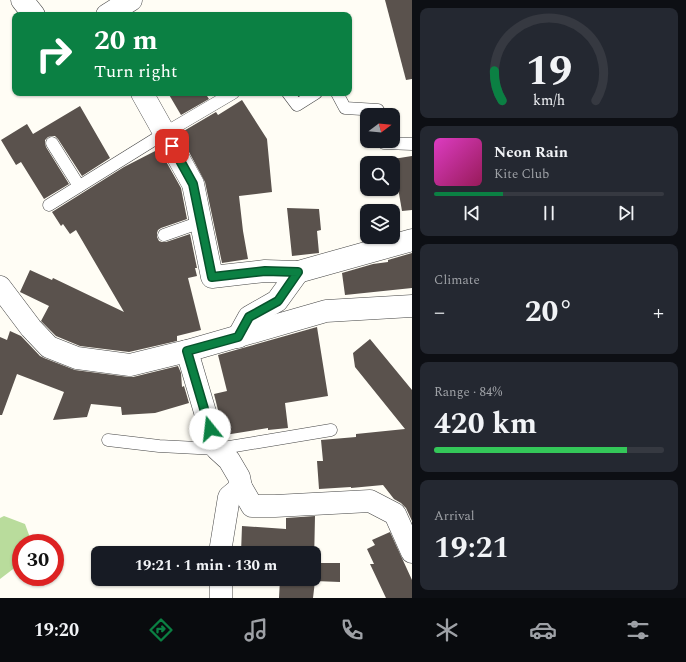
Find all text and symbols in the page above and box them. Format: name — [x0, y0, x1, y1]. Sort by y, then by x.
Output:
text: 20 m — [94, 19, 158, 62]
icon: right — [28, 28, 80, 80]
text: 19 — [526, 40, 572, 103]
text: Turn right — [94, 58, 177, 85]
text: km/h — [533, 90, 565, 112]
north arrow — [360, 108, 400, 148]
map controls — [360, 108, 400, 244]
pin — [155, 129, 189, 163]
icon: arrive — [161, 135, 183, 157]
text: Neon Rain — [494, 141, 568, 164]
button: search — [360, 156, 400, 196]
text: Kite Club — [494, 164, 549, 184]
icon: previous — [461, 202, 483, 224]
icon: pause — [538, 202, 560, 224]
icon: next — [615, 202, 637, 224]
button: layers — [360, 204, 400, 244]
text: Climate — [434, 270, 480, 290]
text: 20° — [525, 289, 573, 335]
text: − — [434, 296, 445, 329]
text: + — [653, 296, 664, 329]
text: Range · 84% — [434, 382, 502, 402]
text: 420 km — [434, 401, 537, 447]
position arrow — [189, 408, 231, 450]
text: Arrival — [434, 506, 475, 526]
text: 19:21 — [434, 525, 509, 571]
speed limit sign: 30 — [12, 534, 64, 586]
text: 19:21 · 1 min · 130 m — [135, 554, 277, 577]
icon: directions — [147, 616, 175, 644]
icon: music — [242, 616, 270, 644]
icon: phone — [338, 616, 366, 644]
icon: climate — [433, 616, 461, 644]
icon: car — [529, 616, 557, 644]
icon: filters — [624, 616, 652, 644]
text: 19:20 — [34, 617, 79, 644]

